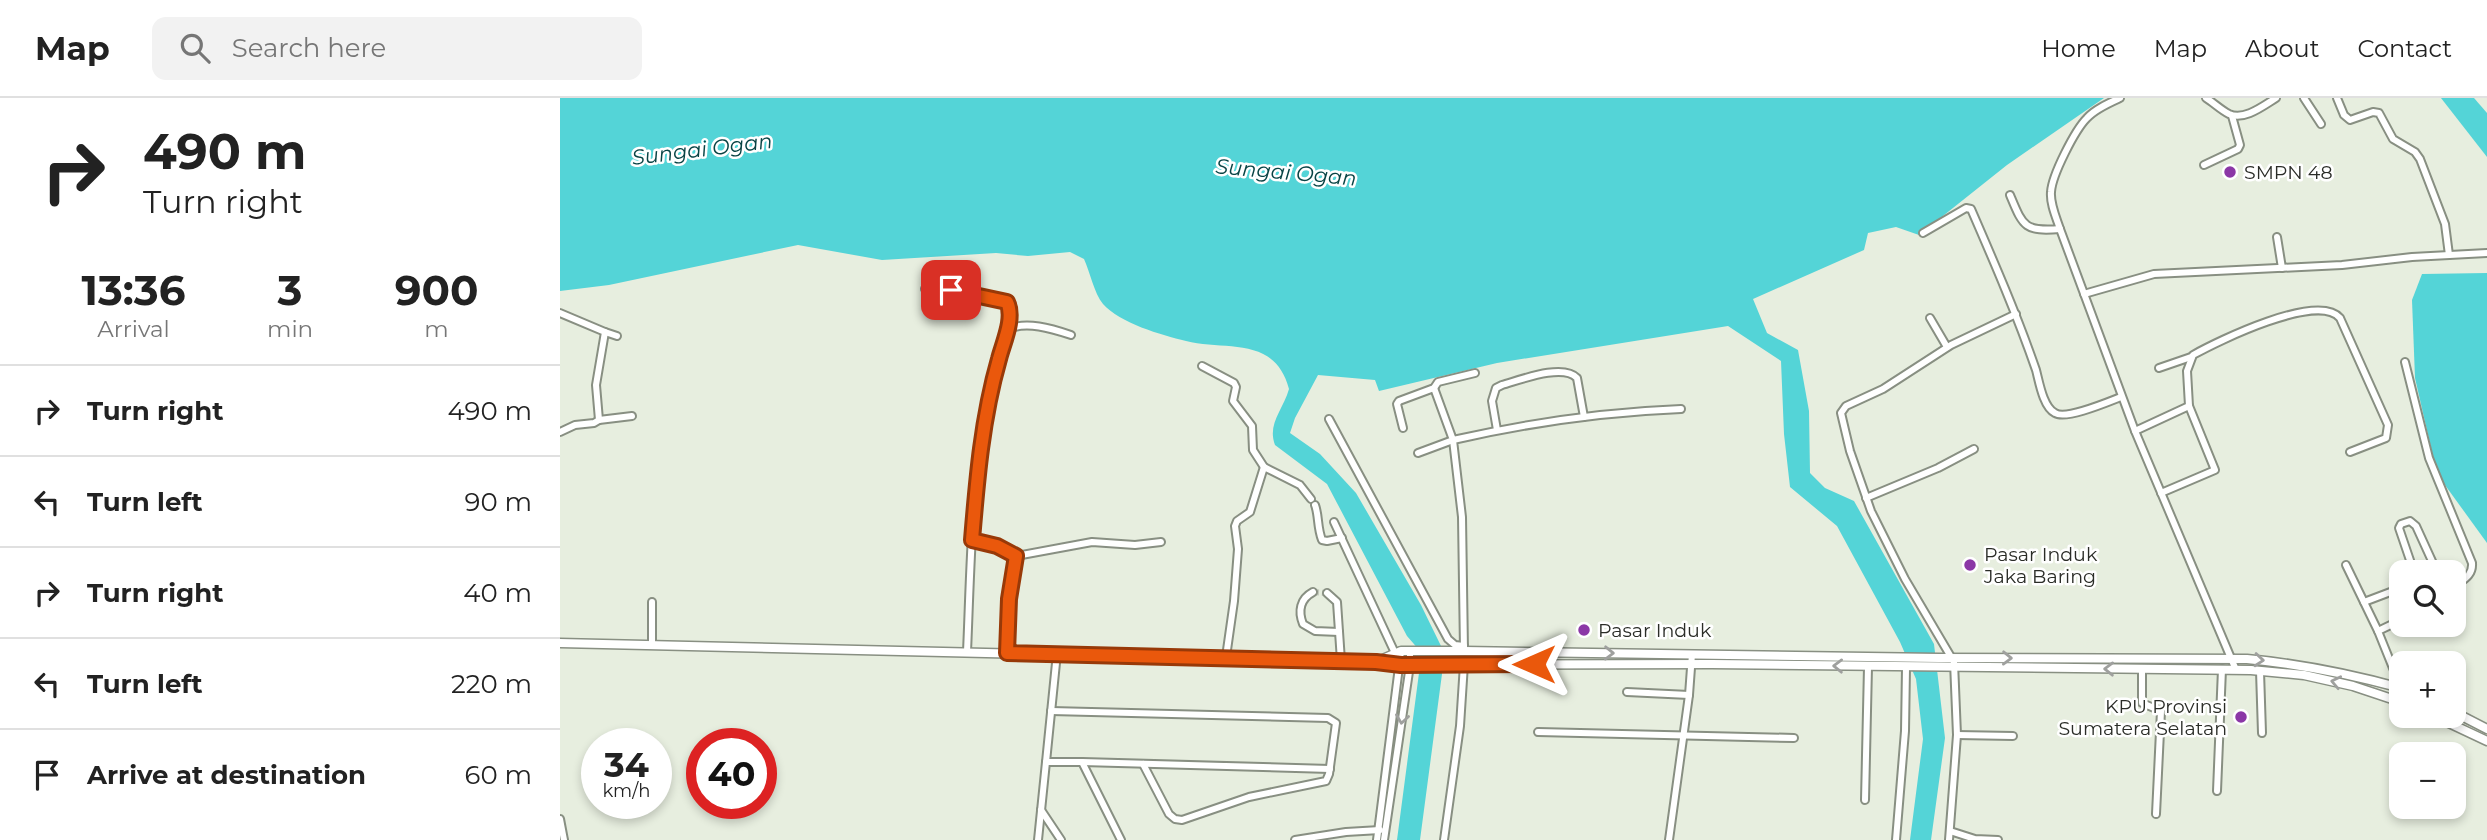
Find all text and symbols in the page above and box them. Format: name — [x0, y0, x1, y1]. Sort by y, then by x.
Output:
search box — [152, 17, 642, 80]
text: Map — [35, 28, 110, 68]
icon: search — [176, 29, 214, 67]
text: Search here — [232, 32, 386, 64]
text: Home — [2041, 34, 2116, 63]
text: Map — [2154, 34, 2207, 63]
text: About — [2245, 34, 2319, 63]
text: Contact — [2357, 34, 2452, 63]
text: 490 m — [143, 122, 306, 181]
icon: right — [28, 126, 119, 217]
water label: Sungai Ogan — [630, 128, 774, 170]
water label: Sungai Ogan — [1214, 153, 1358, 191]
place label: SMPN 48 — [2244, 161, 2333, 184]
marker: SMPN 48 — [2222, 164, 2238, 180]
text: Turn right — [143, 182, 303, 221]
pin — [921, 260, 981, 320]
text: 13:36 — [82, 264, 185, 316]
text: 3 — [278, 264, 302, 316]
text: 900 — [395, 264, 478, 316]
icon: arrive — [932, 271, 970, 309]
text: Arrival — [97, 315, 170, 343]
text: min — [267, 315, 313, 343]
text: m — [424, 315, 449, 343]
icon: right — [28, 392, 66, 430]
text: Turn right — [87, 395, 223, 427]
text: 490 m — [448, 395, 532, 427]
icon: left — [28, 483, 66, 521]
text: Turn left — [87, 486, 203, 518]
text: 90 m — [465, 486, 532, 518]
place label: Pasar Induk Jaka Baring — [1983, 543, 2098, 588]
marker: Pasar Induk Jaka Baring — [1962, 557, 1978, 573]
map controls — [2389, 560, 2466, 819]
button: search — [2389, 560, 2466, 637]
icon: right — [28, 574, 66, 612]
text: Turn right — [87, 577, 223, 609]
text: 40 m — [463, 577, 532, 609]
place label: Pasar Induk — [1598, 619, 1712, 642]
marker: Pasar Induk — [1576, 622, 1592, 638]
position arrow — [1497, 627, 1571, 701]
one-way arrow — [1604, 645, 1615, 660]
one-way arrow — [2002, 650, 2013, 665]
button: + — [2389, 651, 2466, 728]
one-way arrow — [2254, 652, 2265, 667]
one-way arrow — [1832, 659, 1843, 674]
one-way arrow — [2104, 661, 2115, 676]
icon: left — [28, 665, 66, 703]
text: Turn left — [87, 668, 203, 700]
text: 220 m — [451, 668, 532, 700]
one-way arrow — [2330, 676, 2342, 690]
place label: KPU Provinsi Sumatera Selatan — [2058, 695, 2227, 740]
marker: KPU Provinsi Sumatera Selatan — [2233, 709, 2249, 725]
one-way arrow — [1395, 713, 1410, 725]
speed limit sign: 40 — [686, 728, 777, 819]
button: − — [2389, 742, 2466, 819]
text: 34 — [604, 743, 649, 786]
icon: arrive — [28, 756, 66, 794]
text: Arrive at destination — [87, 759, 366, 791]
text: 60 m — [465, 759, 532, 791]
text: km/h — [602, 780, 651, 802]

